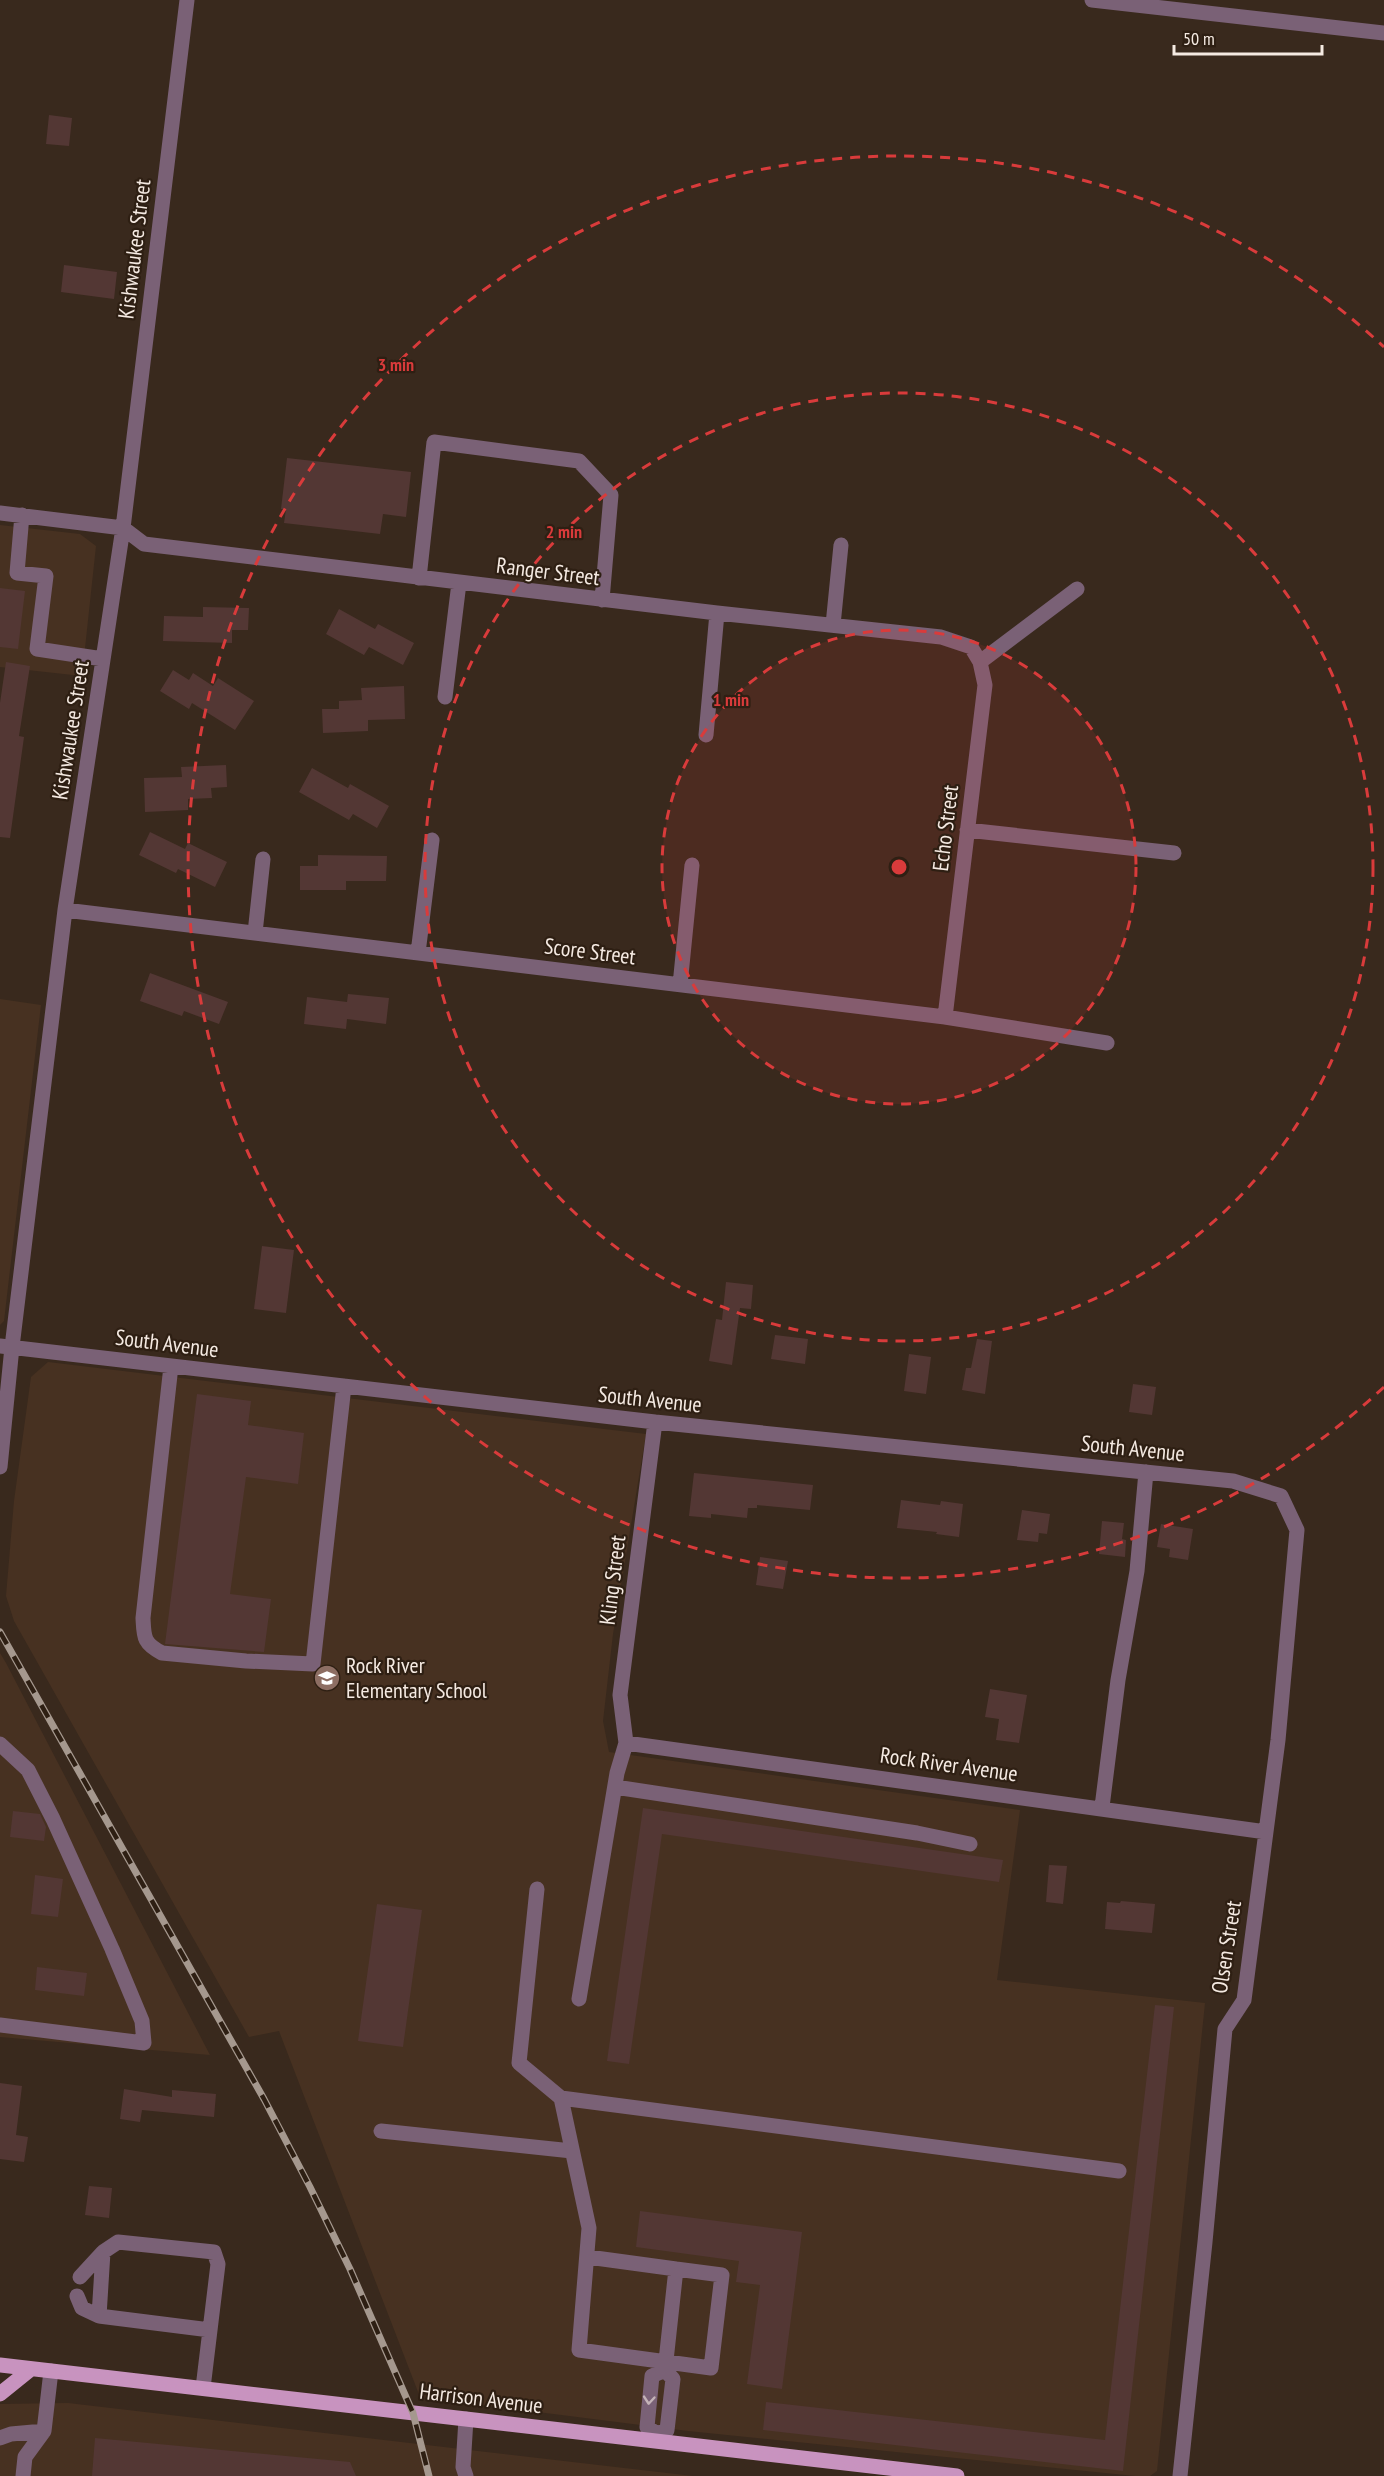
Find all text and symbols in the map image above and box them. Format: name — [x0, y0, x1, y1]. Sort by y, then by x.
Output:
scale bar — [1174, 18, 1322, 56]
text: 50 m — [1183, 27, 1215, 50]
street label: Kishwaukee Street — [112, 178, 156, 320]
text: 3 min — [378, 353, 414, 376]
text: 2 min — [546, 520, 582, 543]
street label: Ranger Street — [495, 551, 601, 591]
street label: Kishwaukee Street — [45, 658, 95, 802]
text: 1 min — [713, 688, 749, 711]
street label: Echo Street — [926, 783, 964, 873]
centre of rings — [889, 857, 909, 877]
street label: Score Street — [543, 932, 637, 970]
street label: South Avenue — [114, 1323, 220, 1363]
street label: South Avenue — [597, 1380, 703, 1418]
street label: South Avenue — [1080, 1429, 1186, 1467]
street label: Kling Street — [593, 1534, 631, 1626]
place label: Rock River Elementary School — [346, 1651, 488, 1704]
school or university icon: Rock River Elementary School — [312, 1663, 342, 1693]
street label: Rock River Avenue — [879, 1741, 1019, 1787]
street label: Olsen Street — [1205, 1899, 1247, 1995]
street label: Harrison Avenue — [418, 2377, 544, 2419]
one-way arrow — [643, 2395, 656, 2404]

